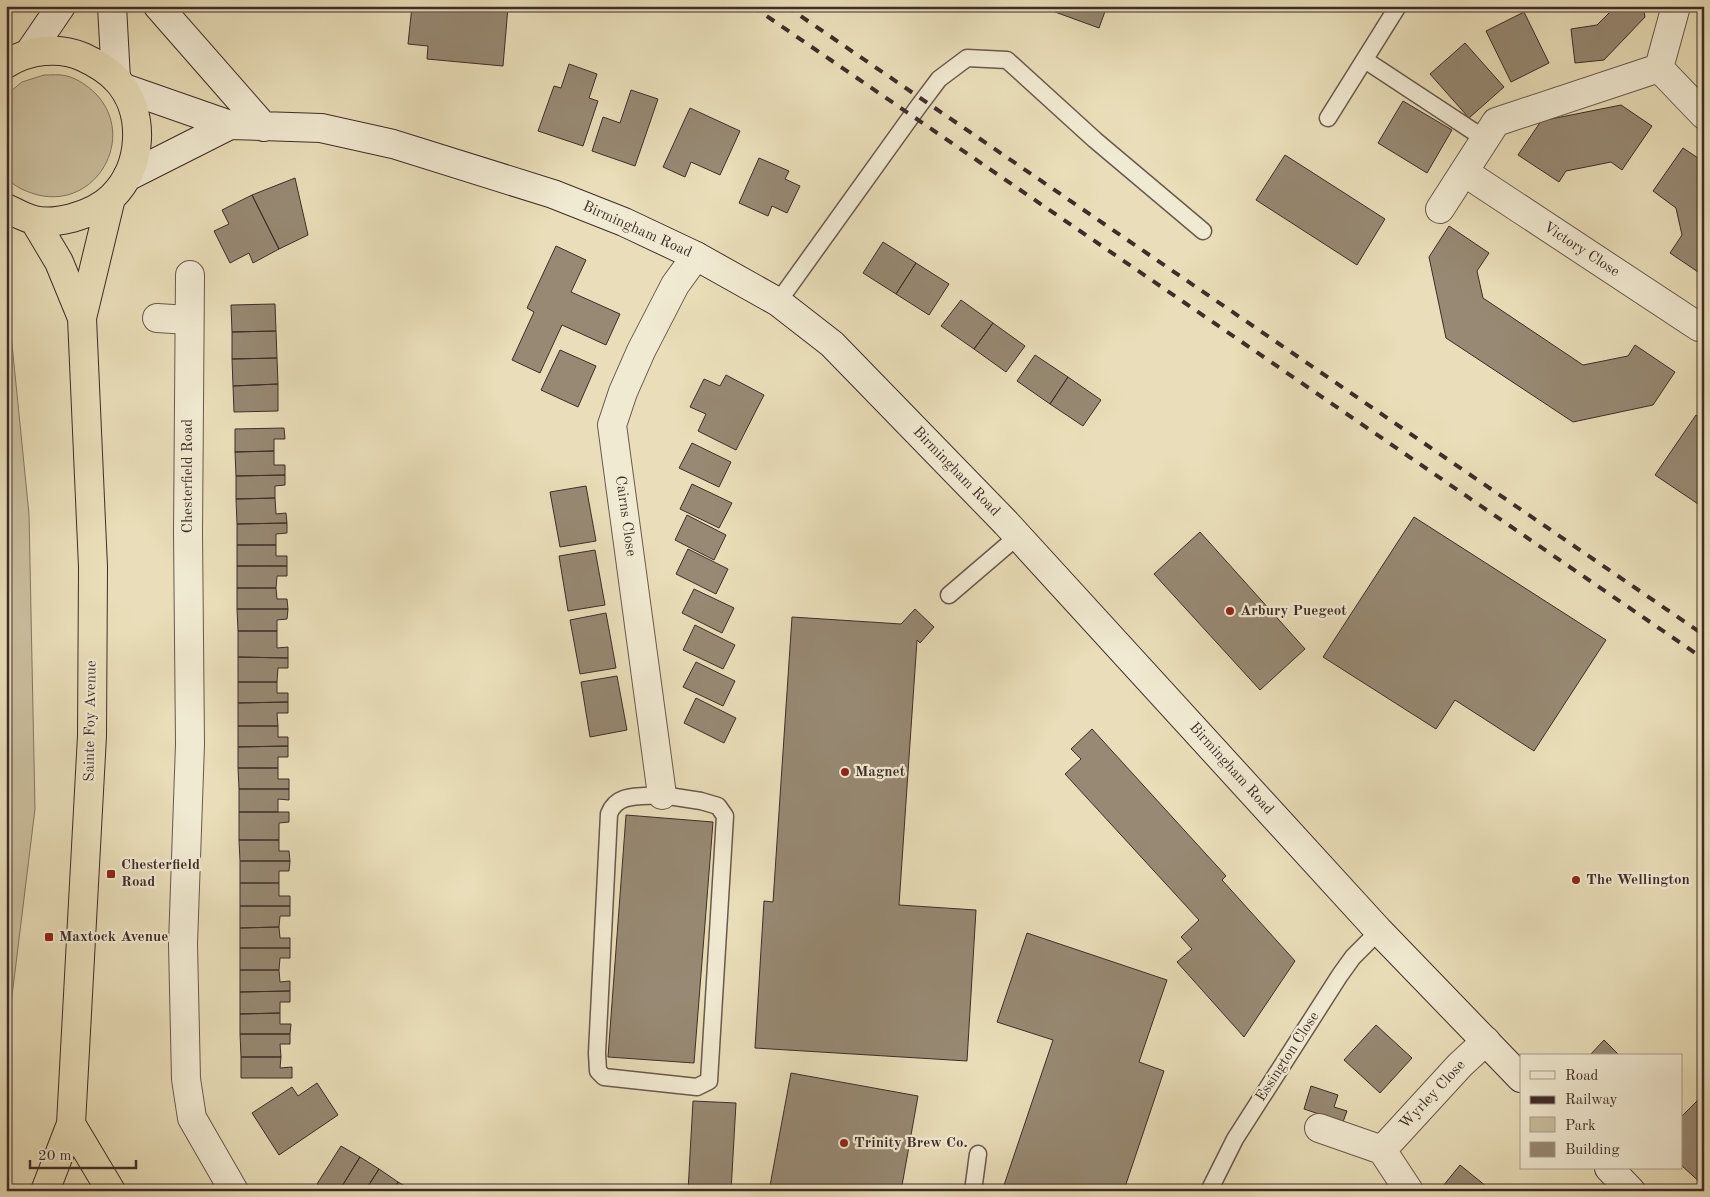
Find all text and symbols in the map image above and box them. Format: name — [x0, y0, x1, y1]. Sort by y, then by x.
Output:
street label: Birmingham Road — [580, 199, 694, 261]
street label: Victory Close — [1540, 220, 1622, 280]
street label: Chesterfield Road — [181, 419, 196, 533]
street label: Birmingham Road — [910, 424, 1002, 520]
street label: Cairns Close — [612, 475, 638, 557]
place label: Arbury Puegeot — [1240, 604, 1347, 619]
marker: Arbury Puegeot — [1224, 605, 1236, 617]
street label: Sainte Foy Avenue — [82, 660, 100, 782]
street label: Birmingham Road — [1186, 720, 1276, 818]
place label: Magnet — [855, 765, 906, 780]
marker: Magnet — [839, 766, 851, 778]
place label: Chesterfield Road — [121, 858, 200, 890]
marker: Chesterfield Road — [105, 868, 117, 880]
place label: The Wellington — [1586, 873, 1690, 888]
marker: The Wellington — [1570, 874, 1582, 886]
place label: Maxtock Avenue — [59, 930, 168, 945]
marker: Maxtock Avenue — [43, 931, 55, 943]
street label: Essington Close — [1254, 1009, 1323, 1105]
legend — [1520, 1054, 1682, 1170]
street label: Wyrley Close — [1397, 1058, 1469, 1132]
text: Road — [1565, 1069, 1599, 1084]
text: Railway — [1565, 1093, 1618, 1108]
text: Park — [1565, 1119, 1596, 1134]
place label: Trinity Brew Co. — [854, 1136, 968, 1151]
scale bar — [30, 1137, 136, 1169]
marker: Trinity Brew Co. — [838, 1137, 850, 1149]
text: Building — [1565, 1143, 1620, 1158]
text: 20 m — [38, 1149, 72, 1164]

